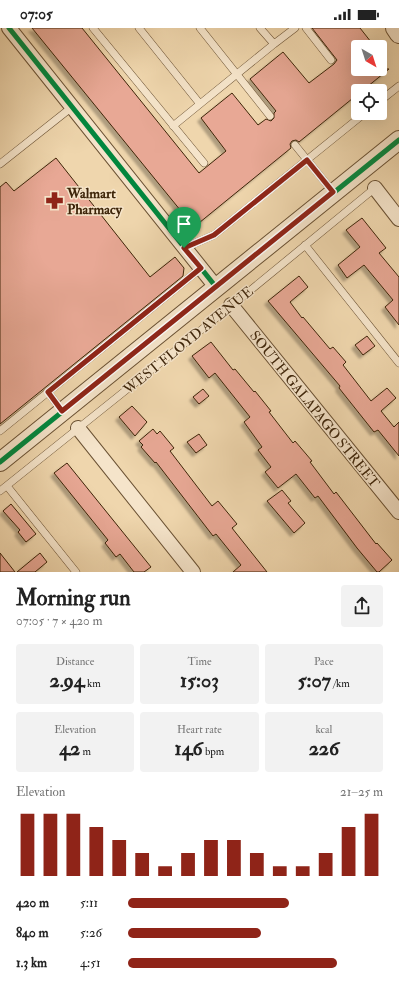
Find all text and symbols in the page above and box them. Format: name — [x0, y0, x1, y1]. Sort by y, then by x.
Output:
text: 07:05 — [20, 5, 53, 24]
north arrow — [351, 40, 387, 76]
map controls — [351, 40, 387, 120]
button: locate — [351, 84, 387, 120]
place label: Walmart Pharmacy — [66, 185, 123, 219]
pharmacy icon: Walmart Pharmacy — [44, 191, 64, 211]
pin — [167, 207, 201, 248]
icon: arrive — [173, 213, 195, 235]
street label: WEST FLOYD AVENUE — [119, 283, 257, 399]
street label: SOUTH GALAPAGO STREET — [246, 327, 384, 492]
text: Morning run — [16, 584, 131, 612]
button: share — [341, 585, 383, 627]
text: 07:05 · 7 × 420 m — [16, 613, 103, 629]
text: Distance — [56, 655, 94, 668]
text: Time — [187, 655, 212, 668]
text: Pace — [314, 655, 334, 668]
text: 2.94 — [50, 668, 85, 693]
text: 15:03 — [180, 668, 219, 693]
text: 5:07 — [298, 668, 331, 693]
text: km — [85, 677, 101, 690]
text: /km — [331, 677, 350, 690]
text: Elevation — [54, 723, 96, 736]
text: Heart rate — [177, 723, 222, 736]
text: kcal — [315, 723, 332, 736]
text: 42 — [59, 736, 80, 761]
text: 146 — [175, 736, 203, 761]
text: 226 — [309, 736, 339, 761]
text: m — [80, 745, 91, 758]
text: bpm — [203, 745, 224, 758]
text: Elevation — [16, 784, 66, 800]
text: 21–25 m — [340, 784, 383, 800]
text: 420 m — [16, 895, 49, 911]
text: 5:11 — [80, 895, 98, 911]
text: 840 m — [16, 925, 49, 941]
text: 5:26 — [80, 925, 102, 941]
text: 1.3 km — [16, 955, 47, 971]
text: 4:51 — [80, 955, 101, 971]

